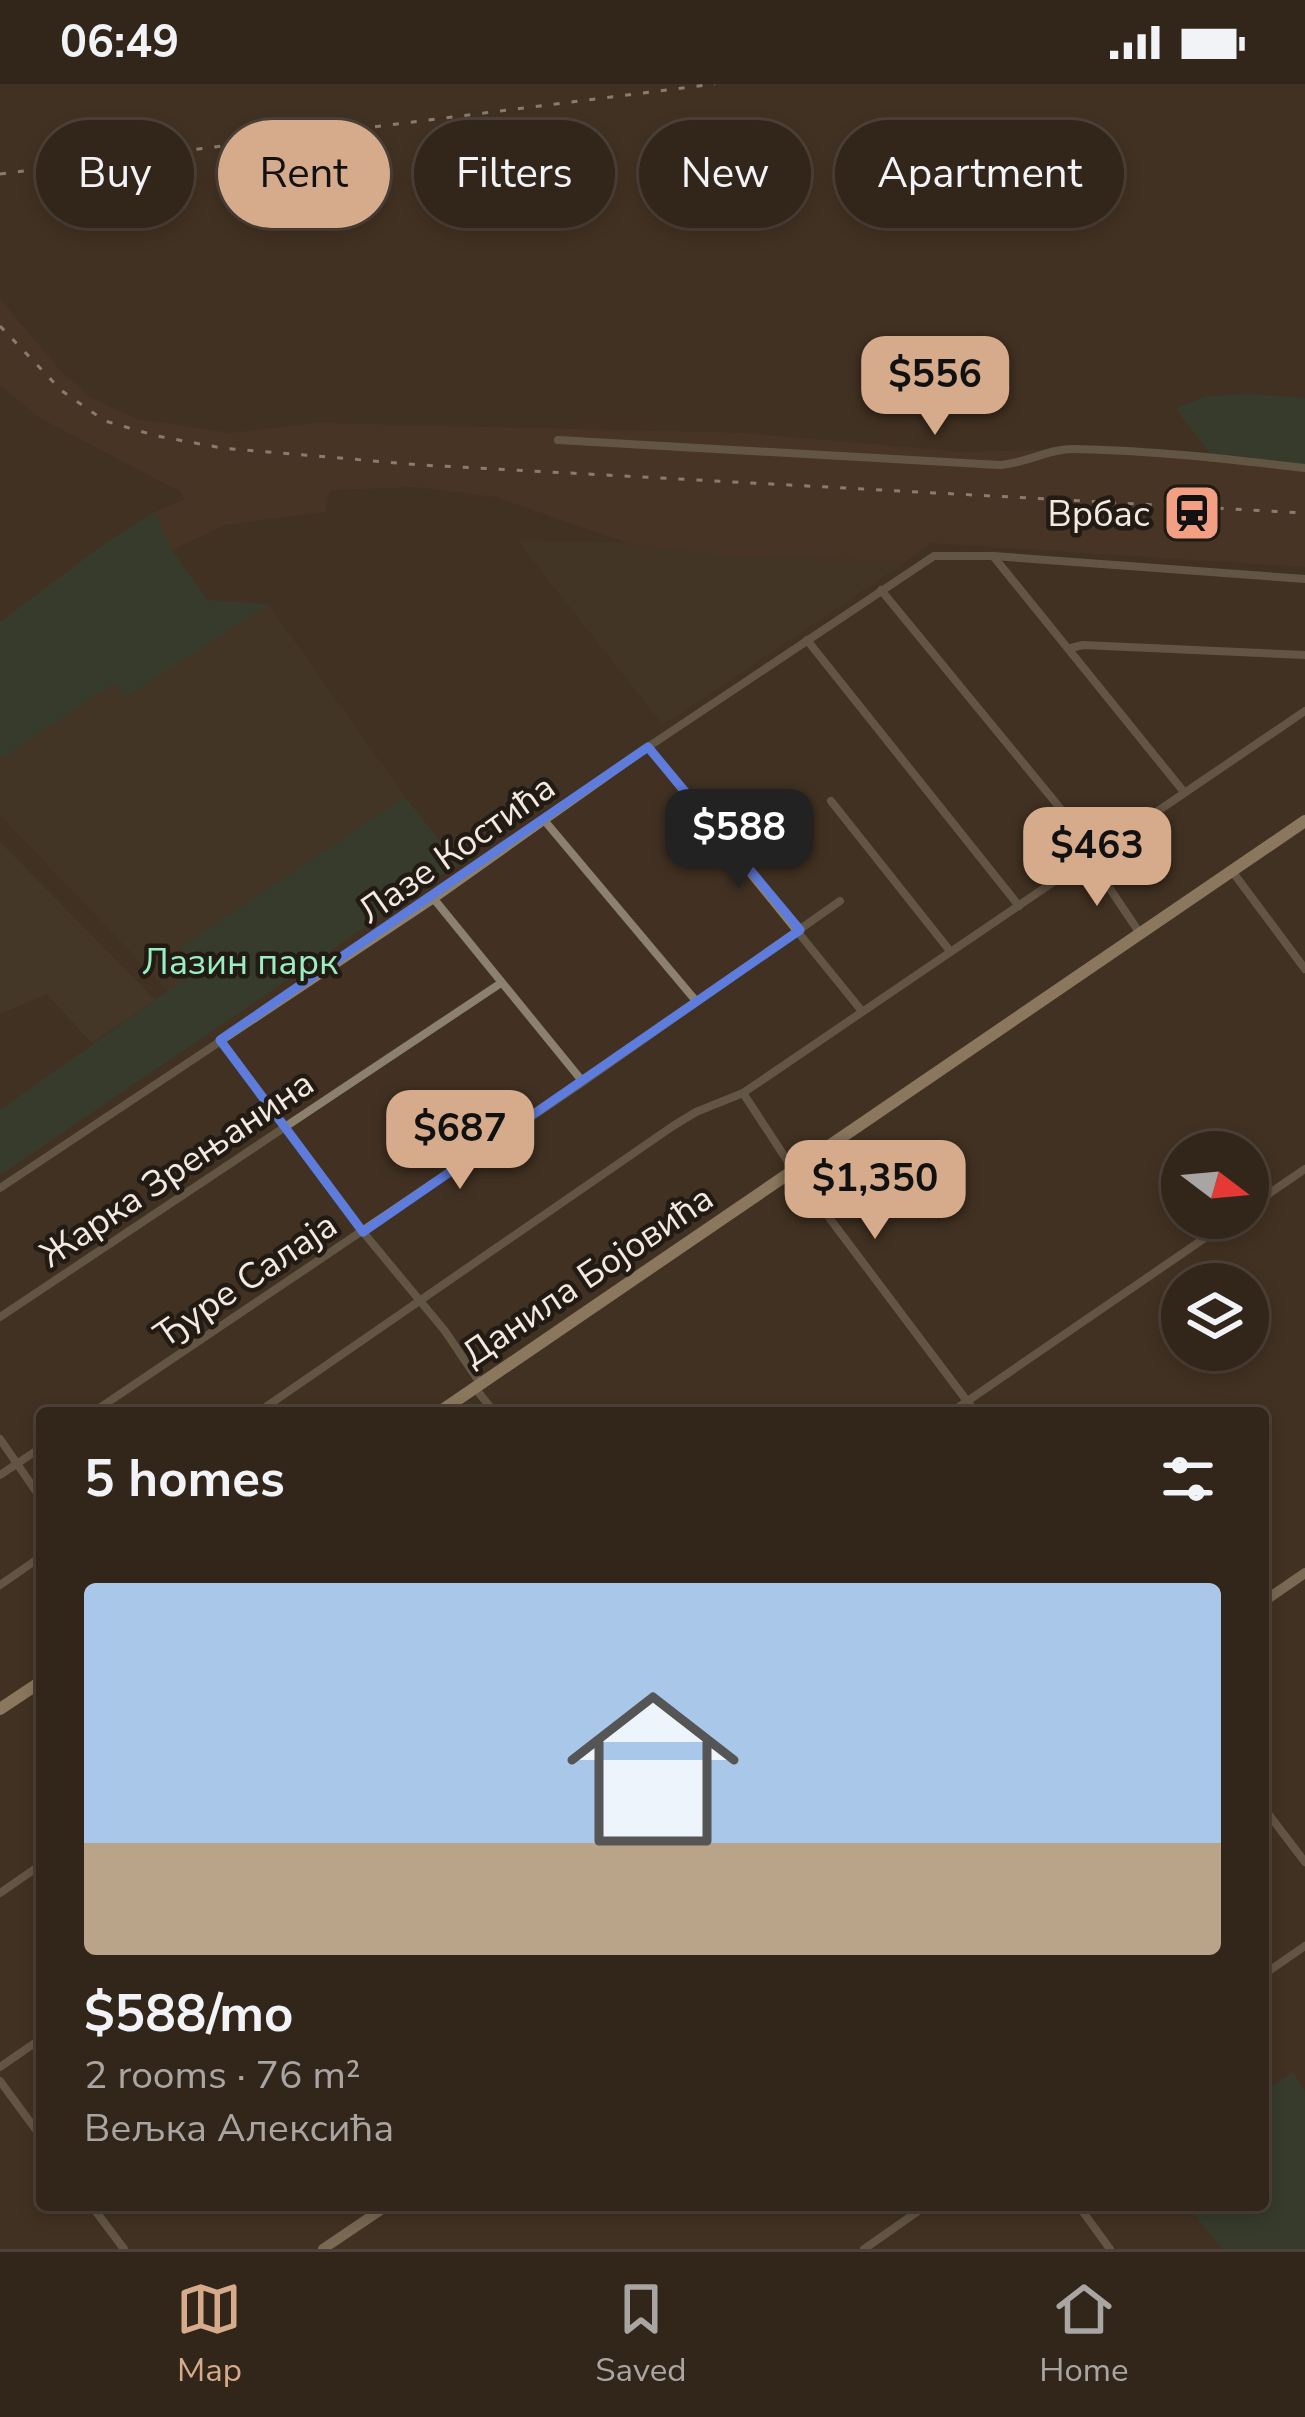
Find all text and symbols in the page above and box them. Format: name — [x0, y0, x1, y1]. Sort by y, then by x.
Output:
text: 06:49 — [60, 12, 179, 73]
chip: Buy — [36, 120, 194, 228]
chip: Rent — [218, 120, 390, 228]
chip: Filters — [414, 120, 615, 228]
chip: New — [639, 120, 811, 228]
chip: Apartment — [835, 120, 1124, 228]
pin: $556 — [864, 336, 1006, 438]
text: $556 — [888, 348, 982, 401]
station icon: Врбас — [1161, 482, 1223, 544]
place label: Врбас — [1048, 490, 1150, 539]
street label: Лазе Костића — [349, 763, 565, 935]
pin: $588 — [668, 789, 810, 891]
text: $588 — [692, 801, 786, 854]
pin: $463 — [1026, 807, 1168, 909]
text: $463 — [1050, 819, 1144, 872]
park label: Лазин парк — [142, 938, 338, 987]
street label: Жарка Зрењанина — [30, 1059, 324, 1279]
pin: $687 — [389, 1090, 531, 1192]
text: $687 — [413, 1102, 507, 1155]
north arrow — [1161, 1131, 1269, 1239]
map controls — [1161, 1131, 1269, 1371]
pin: $1,350 — [777, 1140, 973, 1242]
text: $1,350 — [812, 1152, 938, 1205]
street label: Данила Бојовића — [453, 1174, 723, 1379]
street label: Ђуре Салаја — [145, 1201, 347, 1360]
button: layers — [1161, 1263, 1269, 1371]
text: 5 homes — [84, 1444, 285, 1514]
icon: filters — [1155, 1446, 1221, 1512]
icon: home — [545, 1661, 761, 1877]
text: $588/mo — [84, 1979, 293, 2049]
text: 2 rooms · 76 m² — [84, 2049, 361, 2102]
text: Вељка Алексића — [84, 2102, 394, 2155]
tab: Map — [176, 2276, 242, 2393]
tab: Saved — [595, 2276, 686, 2393]
tab: Home — [1039, 2276, 1129, 2393]

